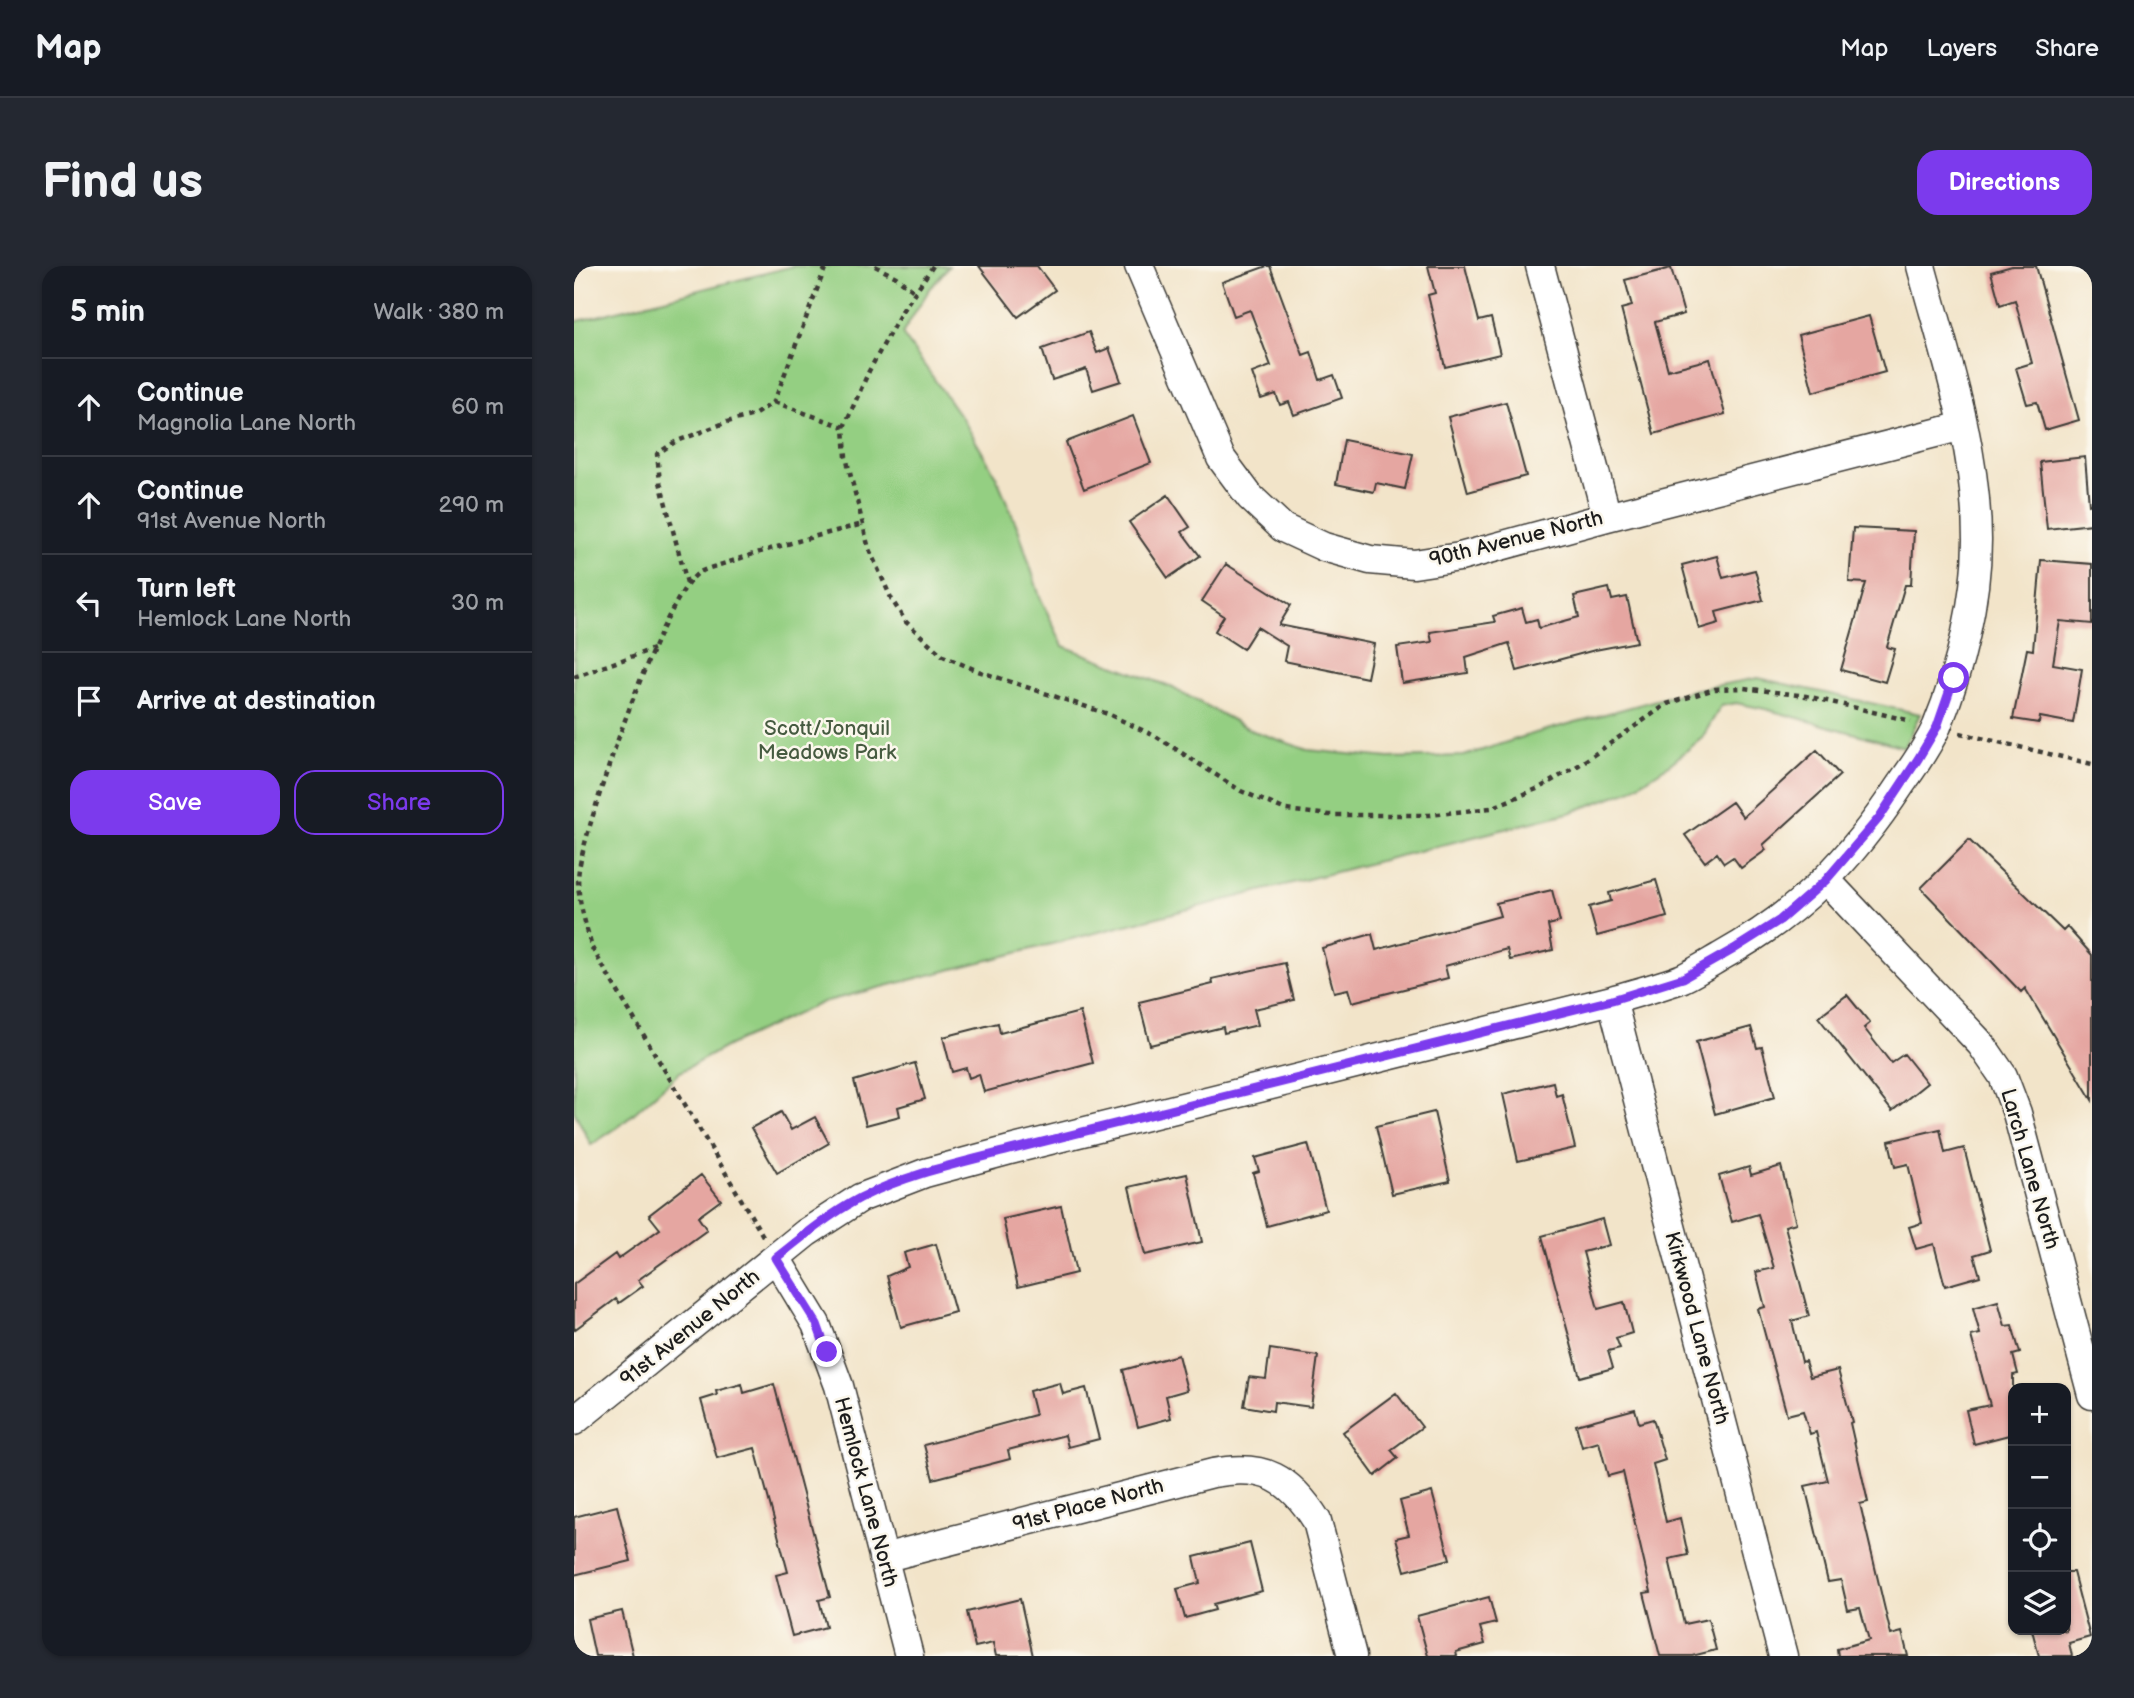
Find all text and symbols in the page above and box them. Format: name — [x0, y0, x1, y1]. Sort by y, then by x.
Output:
text: Map — [35, 28, 101, 68]
text: Map — [1840, 34, 1888, 63]
text: Layers — [1926, 34, 1997, 63]
text: Share — [2035, 34, 2099, 63]
button: Directions — [1917, 150, 2092, 215]
text: Find us — [42, 153, 203, 212]
text: 5 min — [70, 294, 145, 330]
text: Walk · 380 m — [374, 298, 504, 326]
text: Continue — [137, 378, 244, 409]
icon: ahead — [70, 388, 108, 426]
text: 60 m — [451, 393, 504, 421]
text: Magnolia Lane North — [137, 409, 356, 437]
text: Continue — [137, 476, 244, 507]
icon: ahead — [70, 486, 108, 524]
text: 290 m — [438, 491, 504, 519]
street label: 90th Avenue North — [1427, 505, 1605, 573]
text: 91st Avenue North — [137, 507, 326, 535]
text: Turn left — [137, 574, 236, 605]
icon: left — [70, 584, 108, 622]
text: 30 m — [451, 589, 504, 617]
text: Hemlock Lane North — [137, 605, 351, 633]
route start — [1938, 662, 1969, 693]
icon: arrive — [70, 682, 108, 720]
text: Arrive at destination — [137, 686, 376, 717]
park label: Scott/Jonquil Meadows Park — [758, 716, 897, 765]
button: Save — [70, 770, 280, 835]
button: Share — [294, 770, 504, 835]
street label: Larch Lane North — [1995, 1086, 2065, 1252]
street label: Kirkwood Lane North — [1659, 1229, 1735, 1427]
street label: 91st Avenue North — [615, 1264, 765, 1392]
route end — [811, 1336, 842, 1367]
map controls — [2008, 1383, 2071, 1635]
button: + — [2008, 1383, 2071, 1446]
street label: Hemlock Lane North — [829, 1394, 903, 1590]
button: − — [2008, 1446, 2071, 1509]
street label: 91st Place North — [1010, 1473, 1166, 1537]
button: locate — [2008, 1509, 2071, 1572]
button: layers — [2008, 1572, 2071, 1635]

